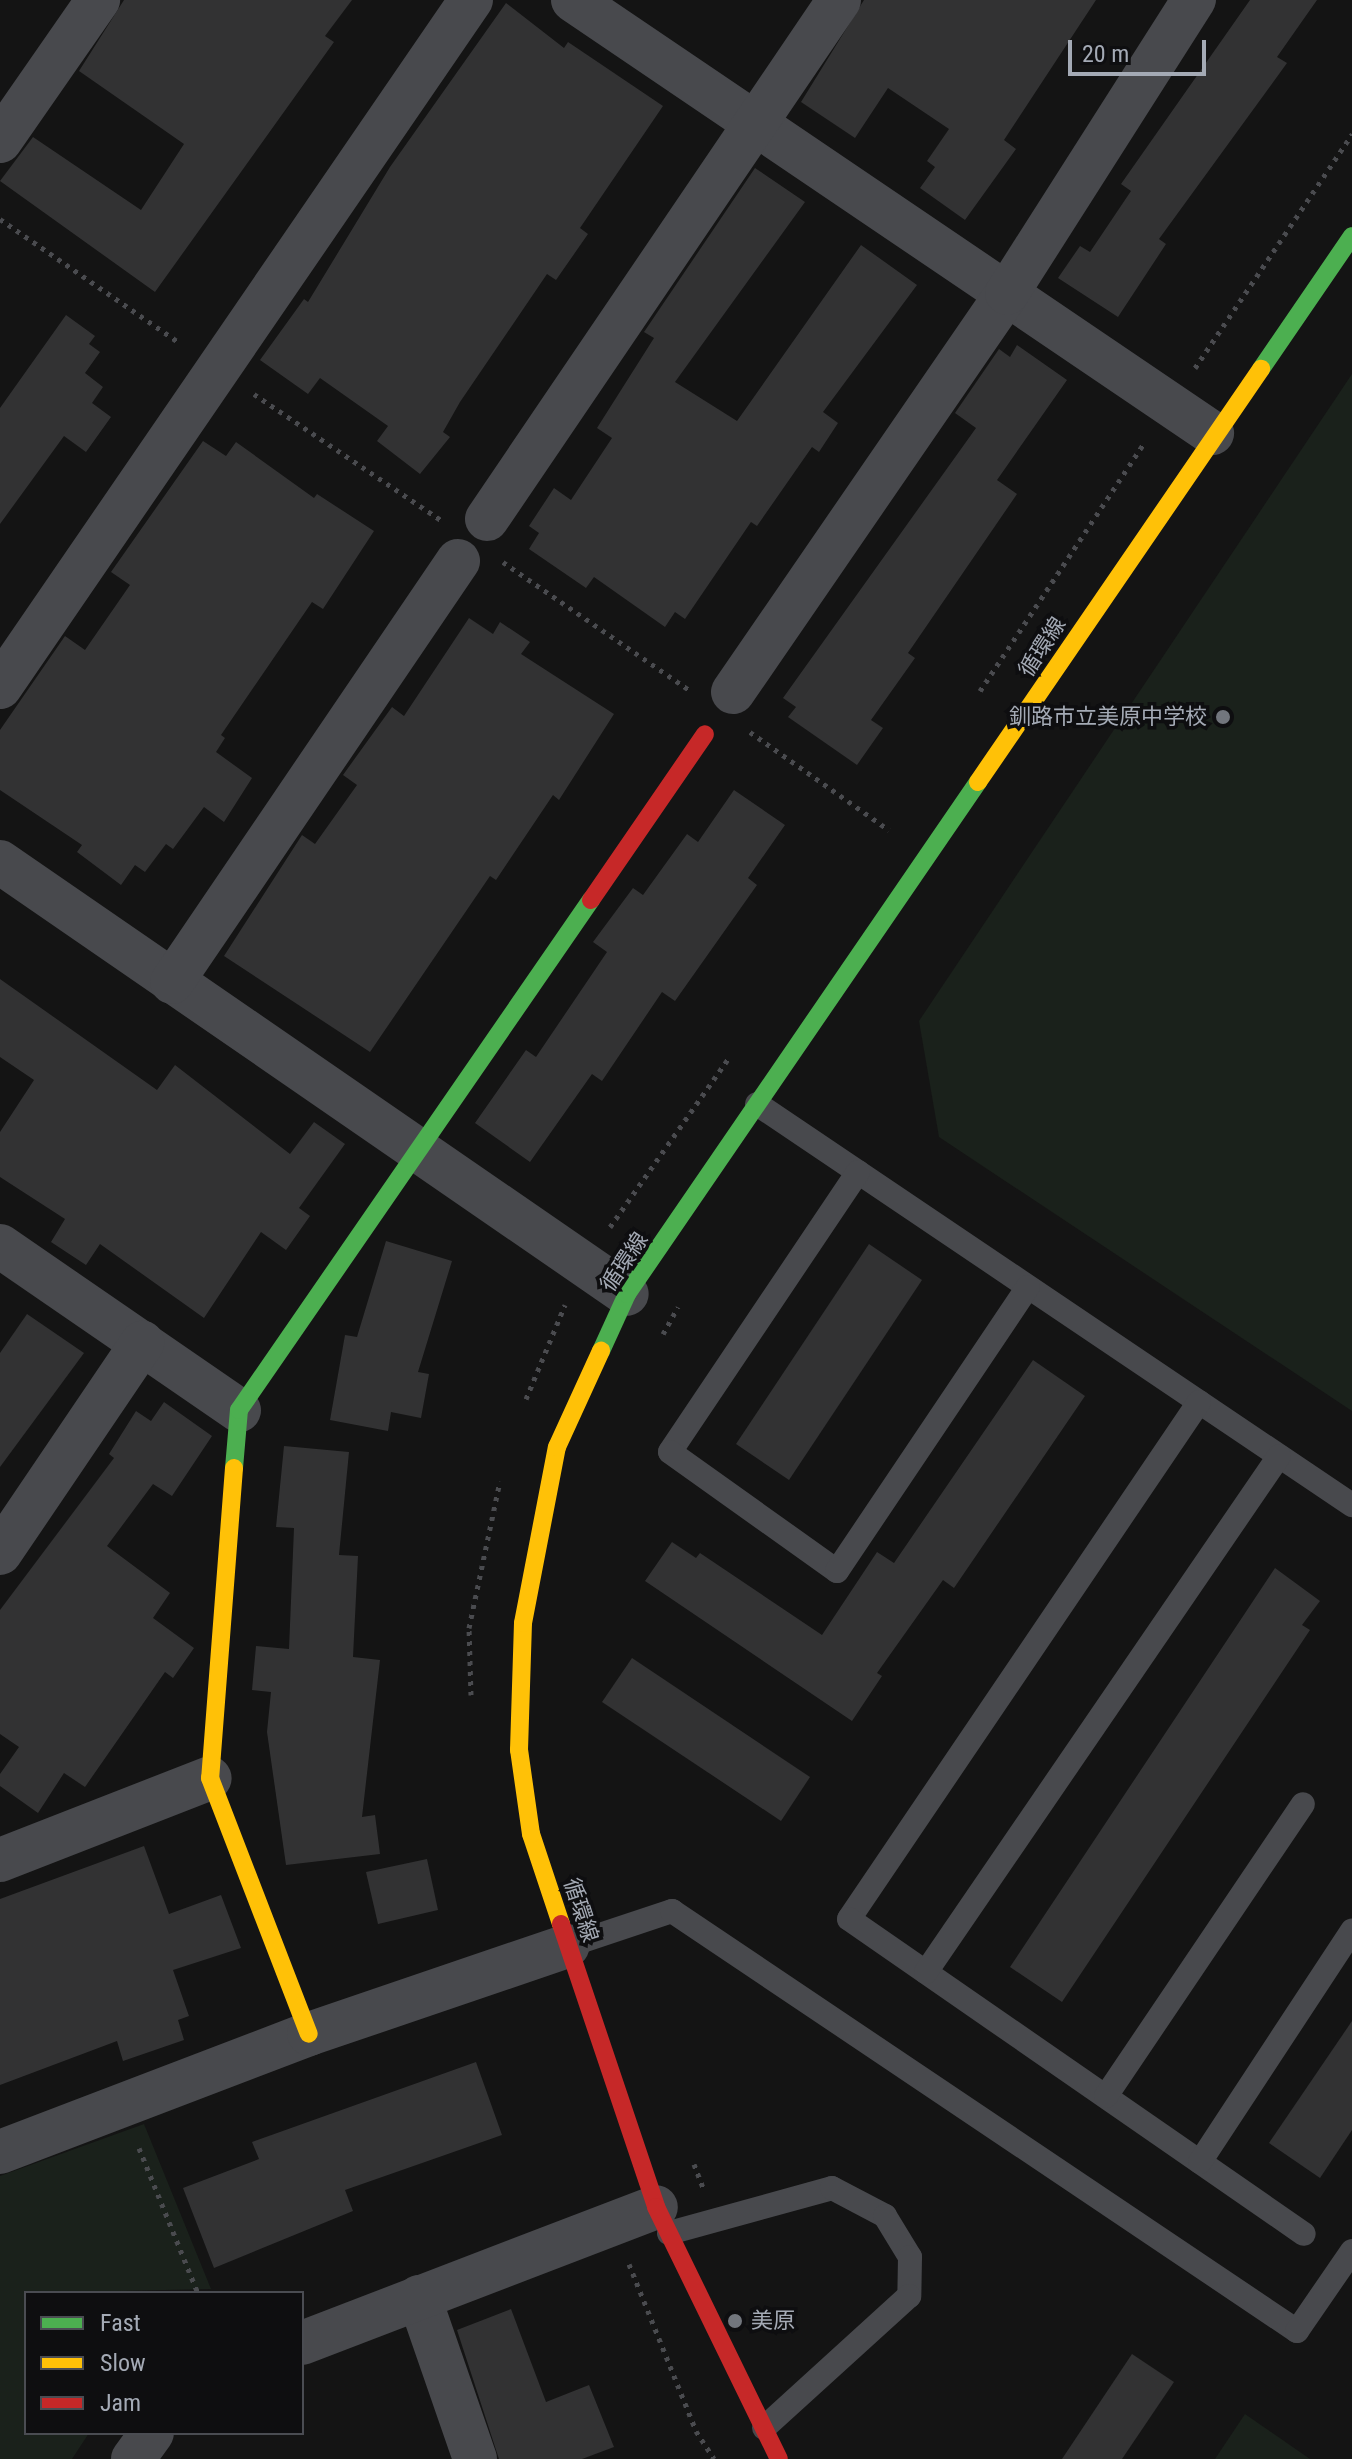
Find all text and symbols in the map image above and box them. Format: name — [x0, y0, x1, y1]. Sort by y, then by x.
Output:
scale bar — [1072, 24, 1210, 74]
text: 20 m — [1082, 40, 1129, 68]
street label: 循環線 — [1013, 612, 1071, 682]
place label: 釧路市立美原中学校 — [1009, 704, 1207, 730]
marker: 釧路市立美原中学校 — [1214, 708, 1232, 726]
street label: 循環線 — [595, 1227, 653, 1297]
street label: 循環線 — [558, 1875, 604, 1945]
legend — [24, 2291, 304, 2435]
place label: 美原 — [751, 2308, 795, 2334]
text: Fast — [100, 2309, 141, 2337]
marker: 美原 — [726, 2312, 744, 2330]
text: Slow — [100, 2349, 146, 2377]
text: Jam — [100, 2389, 141, 2417]

